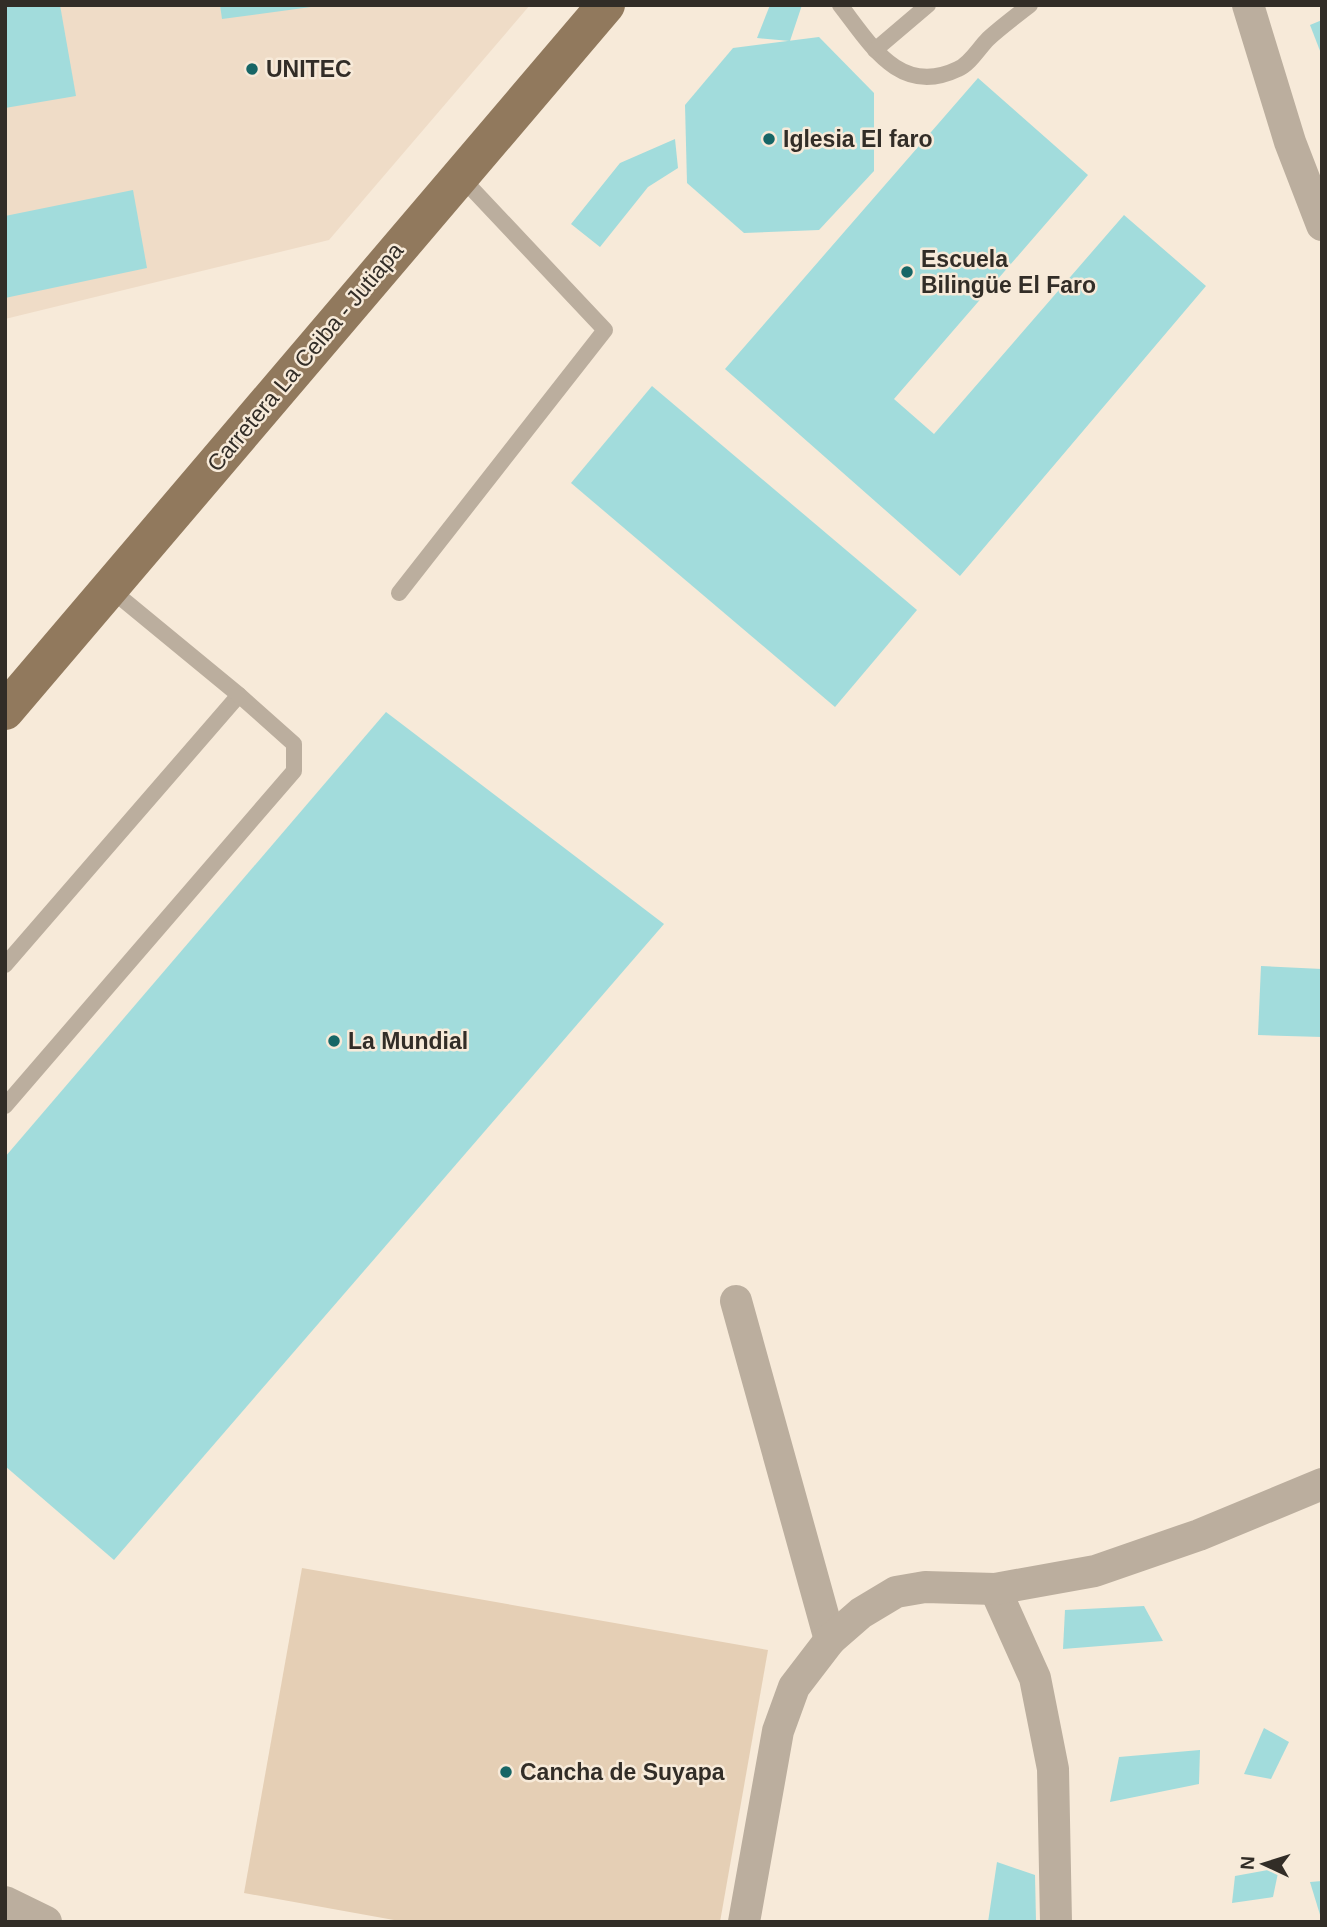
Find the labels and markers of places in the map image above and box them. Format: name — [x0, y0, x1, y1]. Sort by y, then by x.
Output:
place label: UNITEC — [266, 56, 352, 82]
marker: UNITEC — [244, 61, 260, 77]
place label: Iglesia El faro — [783, 126, 933, 152]
marker: Iglesia El faro — [761, 131, 777, 147]
place label: Escuela Bilingüe El Faro — [921, 246, 1096, 298]
marker: Escuela Bilingüe El Faro — [899, 264, 915, 280]
place label: La Mundial — [348, 1028, 468, 1054]
marker: La Mundial — [326, 1033, 342, 1049]
place label: Cancha de Suyapa — [520, 1759, 725, 1785]
marker: Cancha de Suyapa — [498, 1764, 514, 1780]

